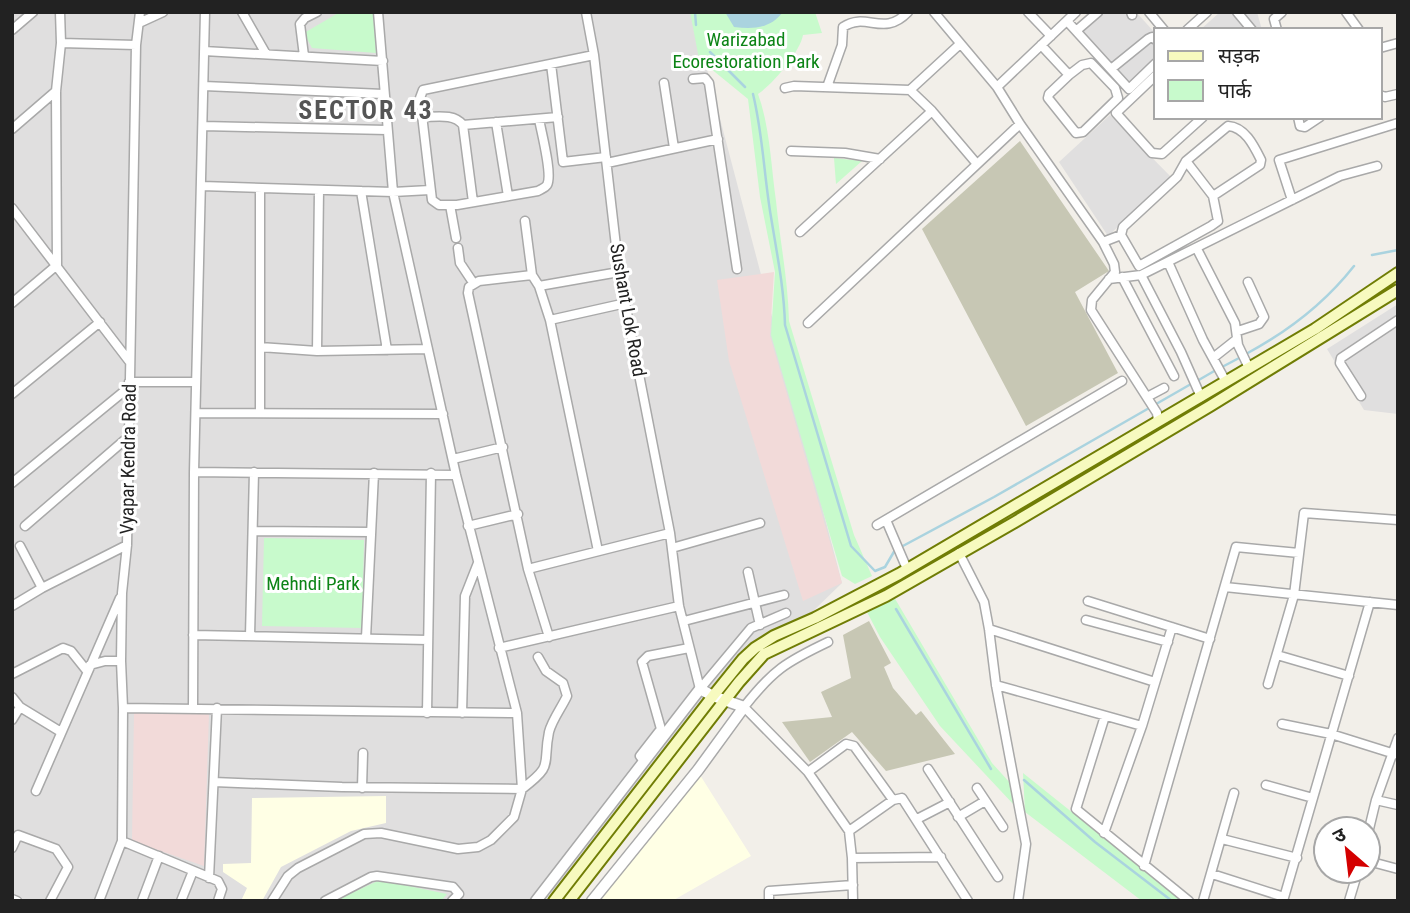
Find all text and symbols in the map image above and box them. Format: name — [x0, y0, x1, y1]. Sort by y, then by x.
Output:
park label: Warizabad Ecorestoration Park — [672, 28, 820, 73]
legend — [1154, 28, 1382, 119]
text: सड़क — [1218, 44, 1260, 68]
text: पार्क — [1218, 79, 1252, 103]
district label: SECTOR 43 — [298, 95, 434, 125]
street label: Sushant Lok Road — [605, 242, 651, 378]
street label: Vyapar Kendra Road — [115, 383, 141, 535]
park label: Mehndi Park — [266, 572, 360, 595]
north arrow — [1312, 815, 1382, 885]
text: उ — [1329, 822, 1350, 848]

